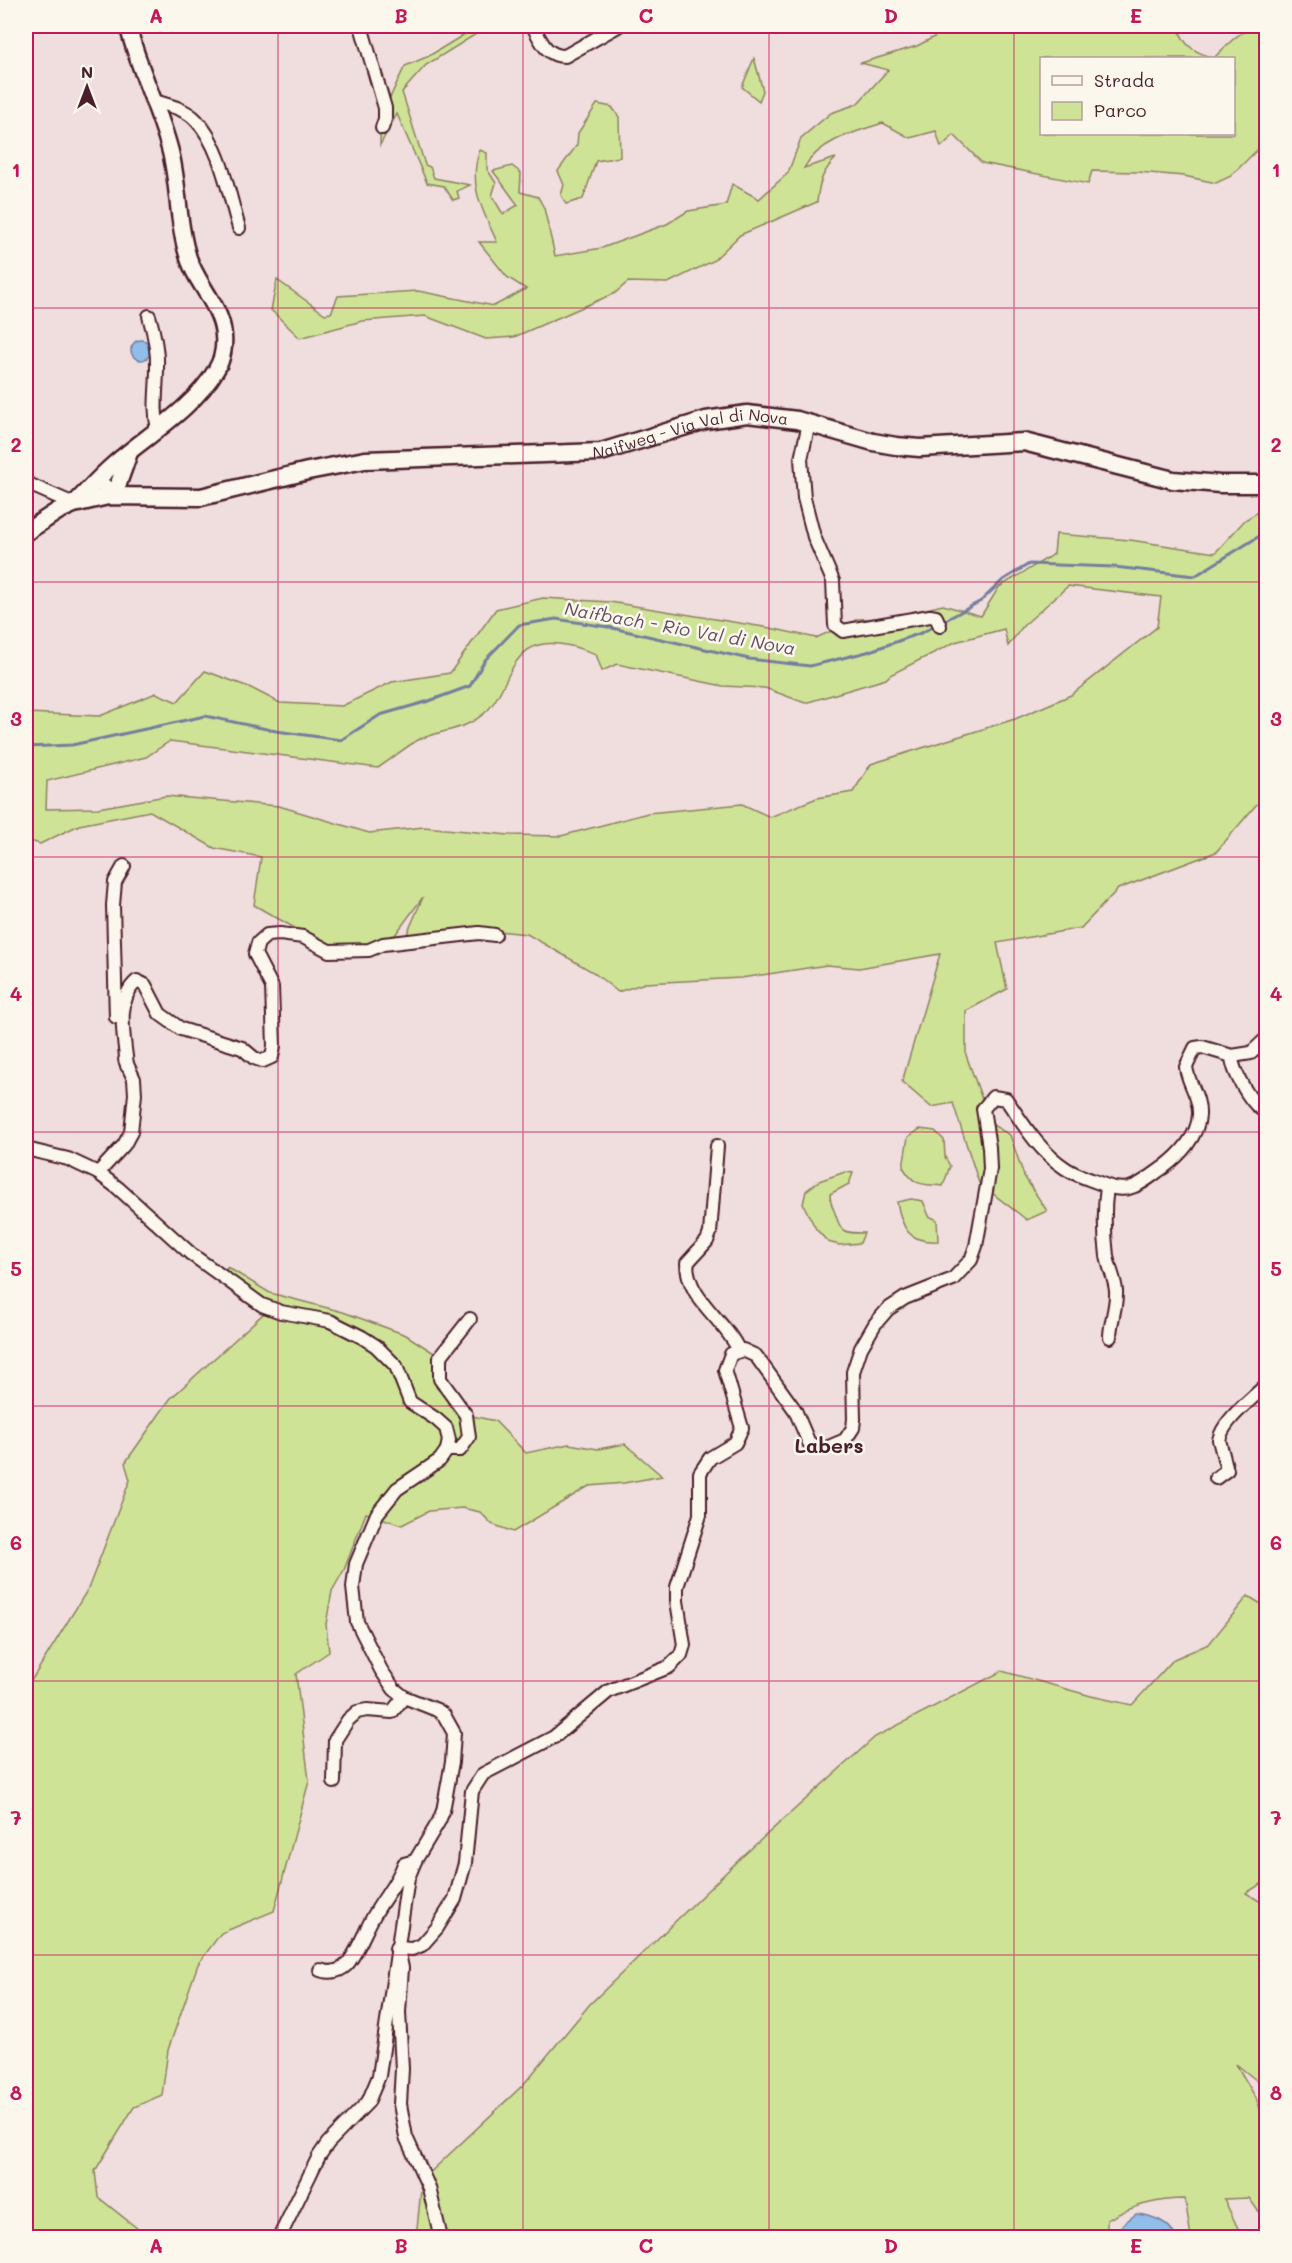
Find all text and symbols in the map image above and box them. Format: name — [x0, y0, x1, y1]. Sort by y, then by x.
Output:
text: A — [149, 2, 163, 28]
text: B — [394, 2, 408, 28]
text: C — [639, 2, 654, 28]
text: D — [884, 2, 898, 28]
text: E — [1130, 2, 1142, 28]
north arrow — [57, 57, 117, 117]
legend — [1040, 57, 1235, 135]
text: N — [81, 61, 93, 82]
text: Strada — [1094, 68, 1155, 92]
text: Parco — [1094, 98, 1147, 122]
text: 1 — [12, 156, 20, 182]
text: 1 — [1272, 156, 1280, 182]
street label: Naifweg - Via Val di Nova — [592, 403, 789, 462]
text: 2 — [10, 431, 22, 457]
text: 2 — [1270, 431, 1282, 457]
water label: Naifbach - Rio Val di Nova — [563, 596, 797, 660]
text: 3 — [10, 705, 22, 731]
text: 3 — [1270, 705, 1282, 731]
text: 4 — [10, 980, 23, 1006]
text: 4 — [1270, 980, 1283, 1006]
text: 5 — [10, 1255, 22, 1281]
text: 5 — [1270, 1255, 1282, 1281]
district label: Labers — [794, 1432, 864, 1458]
text: 6 — [10, 1529, 22, 1555]
text: 6 — [1270, 1529, 1282, 1555]
text: 7 — [10, 1804, 22, 1830]
text: 7 — [1270, 1804, 1282, 1830]
text: 8 — [10, 2079, 22, 2105]
text: 8 — [1270, 2079, 1282, 2105]
text: A — [149, 2232, 163, 2258]
text: B — [394, 2232, 408, 2258]
text: C — [639, 2232, 654, 2258]
text: D — [884, 2232, 898, 2258]
text: E — [1130, 2232, 1142, 2258]

